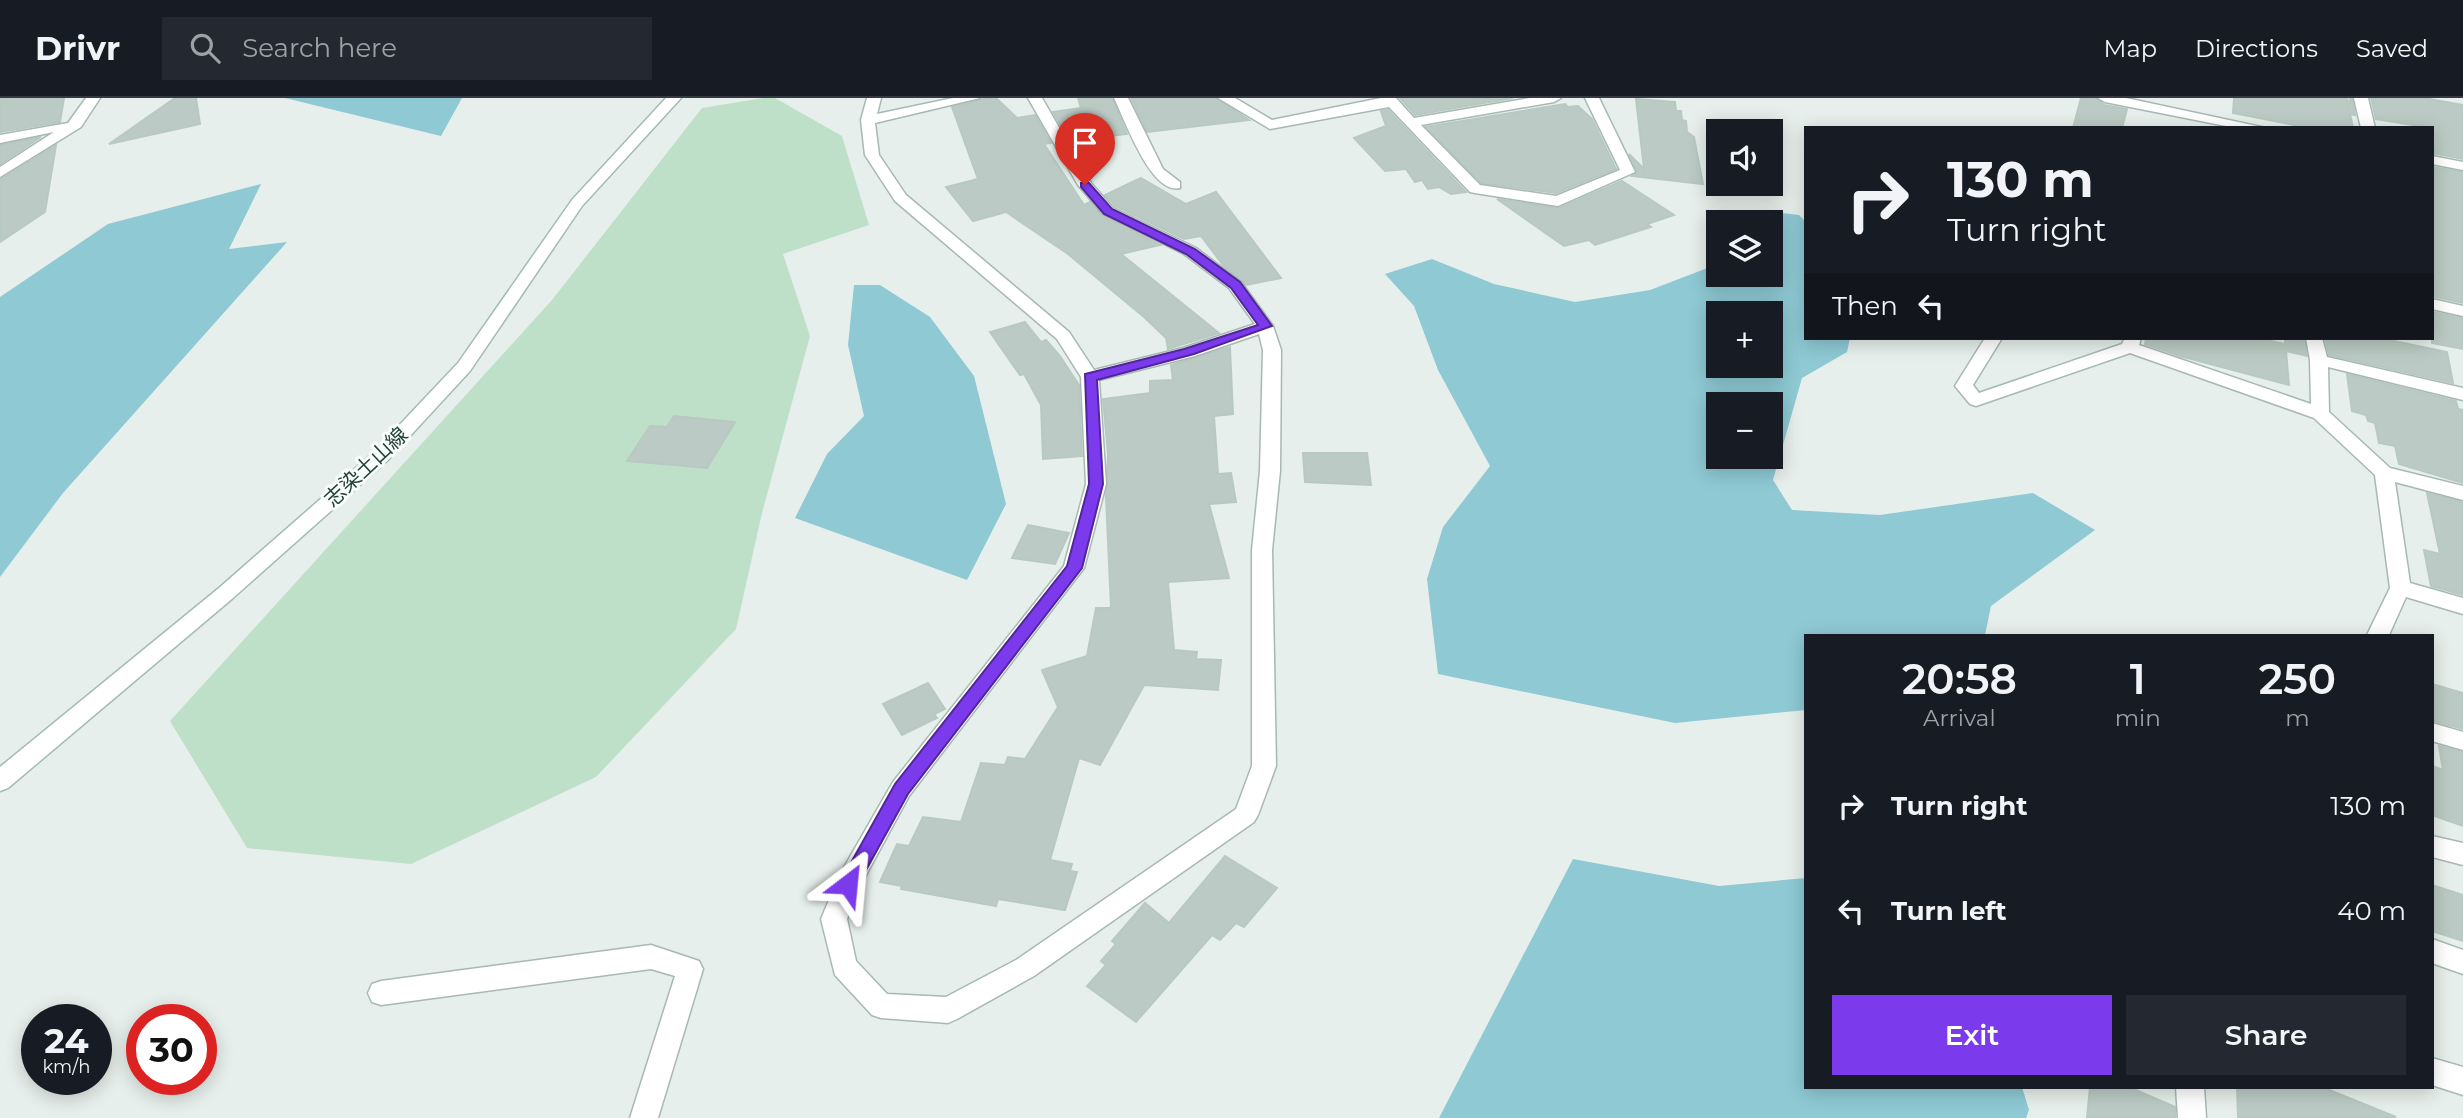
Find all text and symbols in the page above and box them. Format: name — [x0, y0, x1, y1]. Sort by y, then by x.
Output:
search box — [162, 17, 652, 80]
text: Drivr — [35, 28, 120, 68]
icon: search — [186, 29, 224, 67]
text: Search here — [242, 32, 397, 64]
text: Map — [2104, 34, 2157, 63]
text: Directions — [2195, 34, 2318, 63]
text: Saved — [2356, 34, 2428, 63]
pin — [1055, 113, 1115, 185]
map controls — [1706, 119, 1783, 469]
button: sound — [1706, 119, 1783, 196]
icon: arrive — [1066, 124, 1104, 162]
text: 130 m — [1947, 150, 2094, 209]
icon: right — [1832, 154, 1923, 245]
button: layers — [1706, 210, 1783, 287]
text: Turn right — [1947, 210, 2107, 249]
icon: left — [1912, 287, 1950, 325]
text: Then — [1832, 290, 1898, 322]
button: + — [1706, 301, 1783, 378]
button: − — [1706, 392, 1783, 469]
street label: 志染土山線 — [319, 422, 413, 512]
text: 20:58 — [1902, 653, 2017, 705]
text: 1 — [2130, 653, 2146, 705]
text: 250 — [2259, 653, 2336, 705]
text: Arrival — [1923, 704, 1996, 732]
text: min — [2115, 704, 2161, 732]
text: m — [2285, 704, 2310, 732]
icon: right — [1832, 787, 1870, 825]
text: Turn right — [1891, 790, 2027, 822]
text: 130 m — [2330, 790, 2406, 822]
position arrow — [811, 847, 885, 921]
icon: left — [1832, 892, 1870, 930]
text: Turn left — [1891, 895, 2007, 927]
text: 40 m — [2337, 895, 2406, 927]
button: Exit — [1832, 995, 2112, 1075]
button: Share — [2126, 995, 2406, 1075]
speed limit sign: 30 — [126, 1004, 217, 1095]
text: 24 — [44, 1019, 89, 1062]
text: km/h — [42, 1056, 91, 1078]

